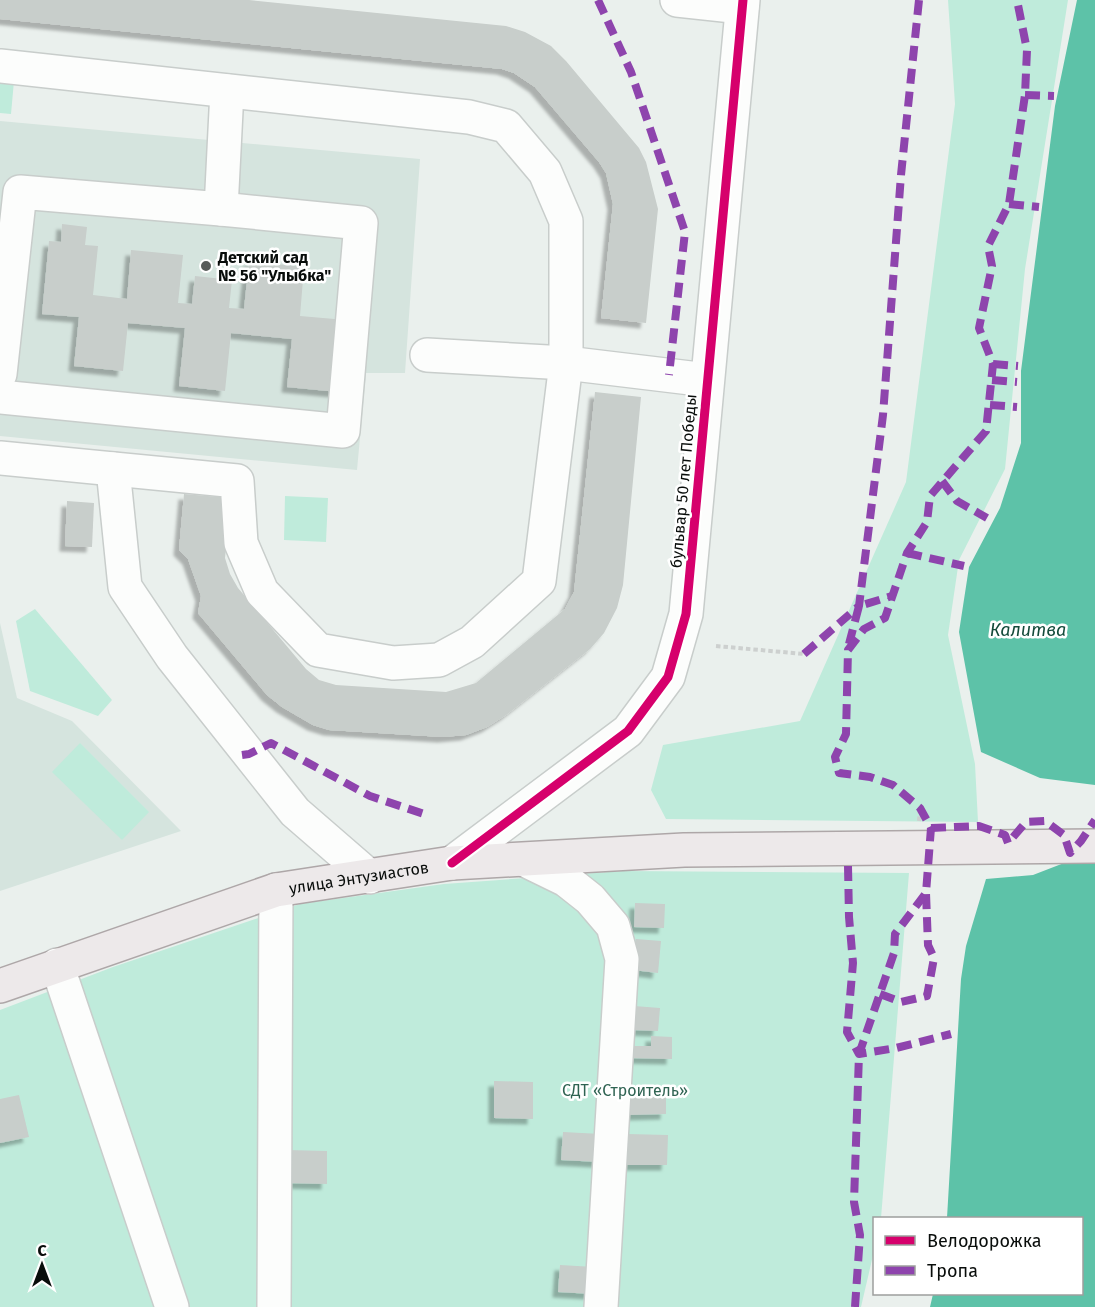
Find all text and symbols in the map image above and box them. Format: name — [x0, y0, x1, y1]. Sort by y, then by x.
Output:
place label: Детский сад № 56 "Улыбка" — [217, 248, 331, 285]
marker: Детский сад № 56 "Улыбка" — [199, 259, 213, 273]
street label: бульвар 50 лет Победы — [666, 393, 701, 569]
water label: Калитва — [990, 619, 1066, 641]
street label: улица Энтузиастов — [288, 858, 430, 898]
park label: СДТ «Строитель» — [562, 1081, 688, 1100]
legend — [873, 1217, 1083, 1295]
text: Велодорожка — [927, 1230, 1042, 1252]
north arrow — [12, 1235, 72, 1295]
text: С — [37, 1241, 47, 1260]
text: Тропа — [927, 1260, 978, 1282]

